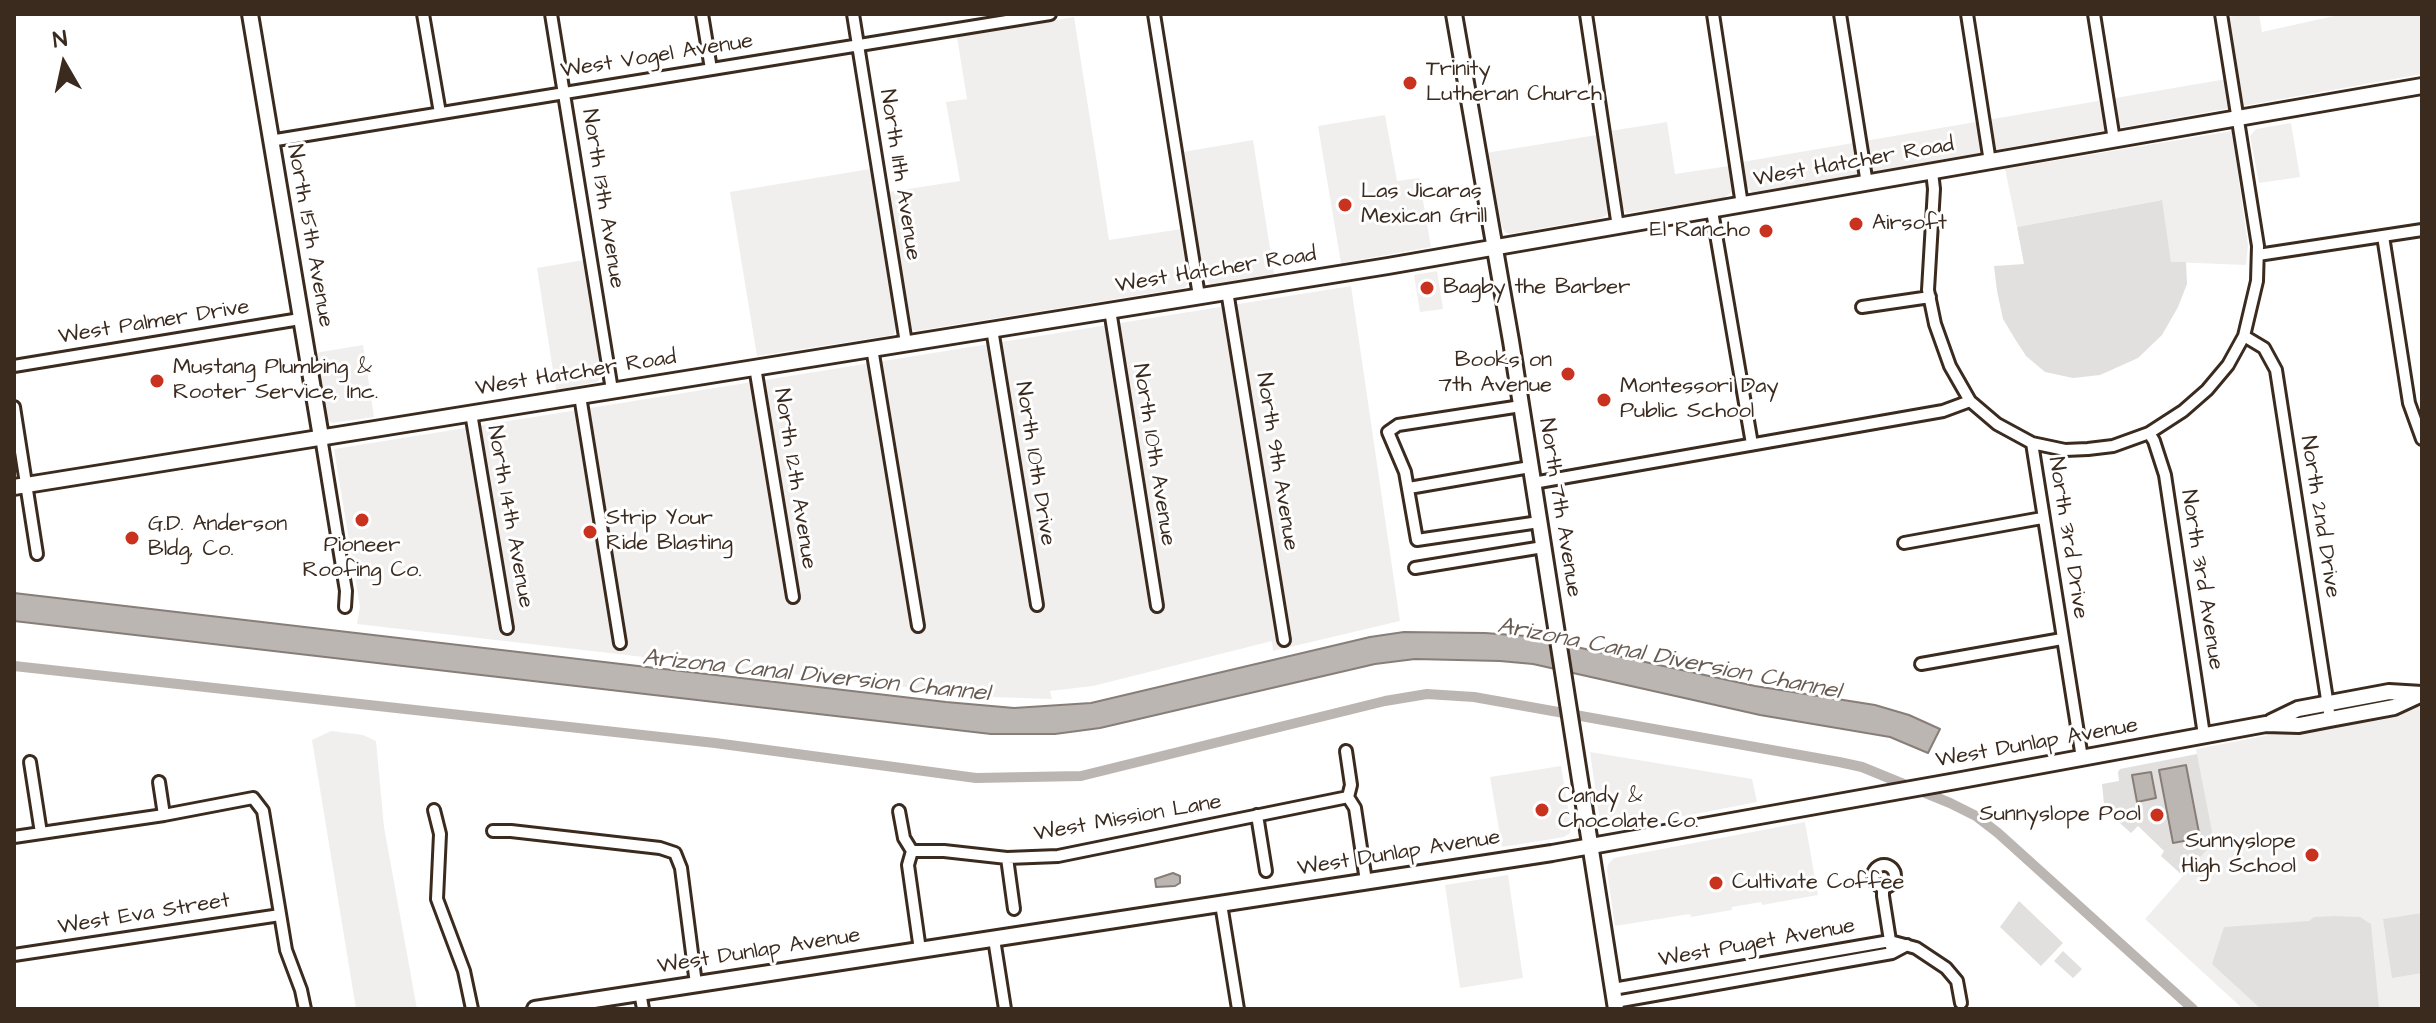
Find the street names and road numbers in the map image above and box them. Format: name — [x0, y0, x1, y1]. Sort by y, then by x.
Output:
street label: West Vogel Avenue — [559, 29, 755, 85]
street label: North 11th Avenue — [872, 88, 926, 262]
street label: North 13th Avenue — [575, 108, 629, 290]
street label: West Hatcher Road — [1752, 132, 1956, 194]
street label: North 15th Avenue — [280, 142, 338, 330]
street label: West Hatcher Road — [1114, 242, 1318, 300]
street label: West Palmer Drive — [57, 295, 251, 351]
street label: West Hatcher Road — [474, 345, 678, 403]
street label: North 10th Avenue — [1126, 362, 1180, 548]
street label: North 9th Avenue — [1249, 371, 1303, 553]
street label: North 10th Drive — [1008, 380, 1060, 548]
street label: North 12th Avenue — [767, 387, 821, 571]
street label: North 7th Avenue — [1532, 417, 1586, 599]
street label: North 14th Avenue — [480, 424, 538, 610]
street label: North 2nd Drive — [2293, 434, 2345, 600]
street label: North 3rd Drive — [2041, 455, 2093, 621]
street label: North 3rd Avenue — [2174, 488, 2228, 672]
street label: West Dunlap Avenue — [1934, 713, 2140, 775]
street label: West Mission Lane — [1032, 790, 1224, 848]
street label: West Dunlap Avenue — [1296, 825, 1502, 883]
street label: West Eva Street — [56, 888, 232, 942]
street label: West Puget Avenue — [1657, 914, 1857, 974]
street label: West Dunlap Avenue — [656, 923, 862, 981]

